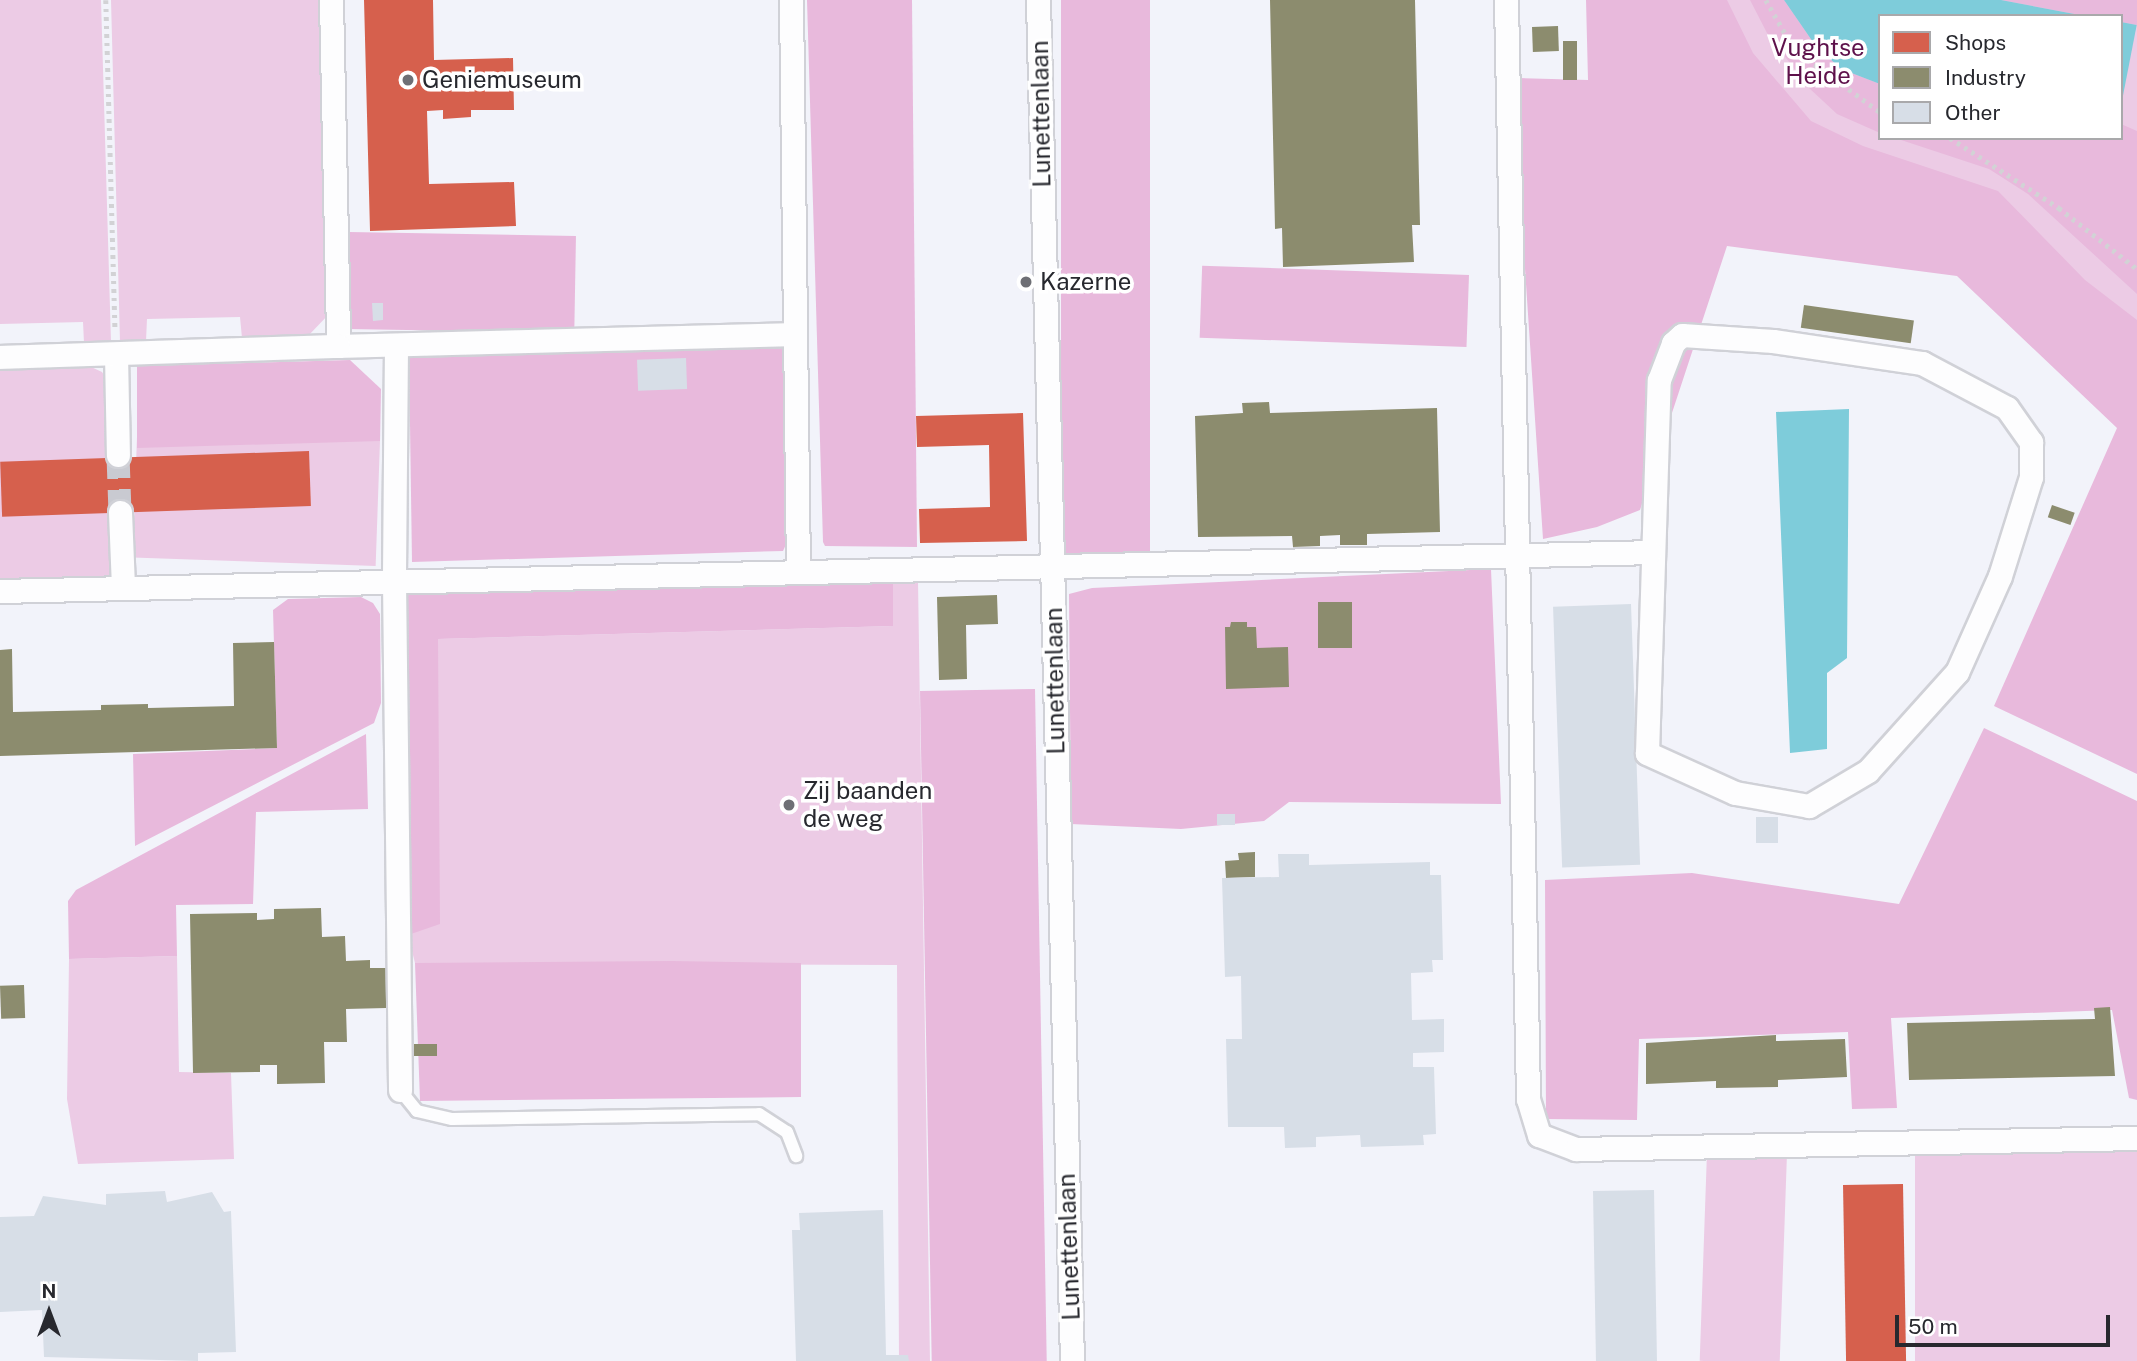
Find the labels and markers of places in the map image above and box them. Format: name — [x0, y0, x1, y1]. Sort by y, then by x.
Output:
place label: Geniemuseum — [422, 66, 582, 94]
marker: Geniemuseum — [400, 72, 416, 88]
place label: Kazerne — [1040, 268, 1131, 296]
marker: Kazerne — [1018, 274, 1034, 290]
place label: Zij baanden de weg — [803, 777, 932, 833]
marker: Zij baanden de weg — [781, 797, 797, 813]

